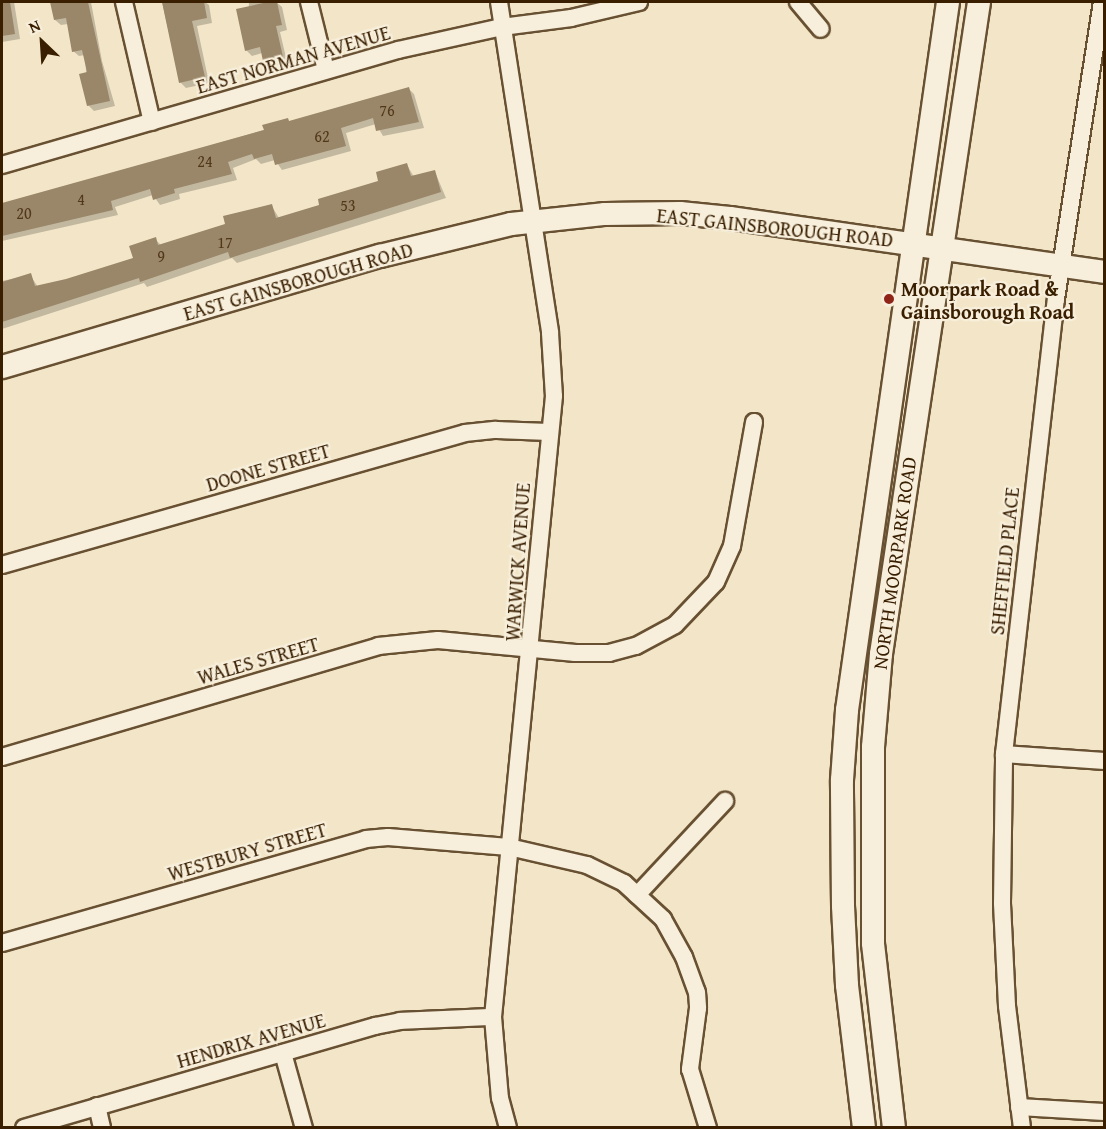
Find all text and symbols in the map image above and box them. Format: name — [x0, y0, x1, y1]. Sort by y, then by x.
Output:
north arrow — [12, 12, 72, 72]
text: N — [24, 13, 44, 39]
street label: EAST NORMAN AVENUE — [193, 20, 393, 98]
house number: 76 — [379, 100, 395, 120]
house number: 62 — [314, 126, 330, 146]
house number: 24 — [197, 151, 213, 171]
house number: 4 — [77, 189, 85, 209]
house number: 53 — [340, 195, 356, 215]
house number: 20 — [16, 203, 32, 223]
street label: EAST GAINSBOROUGH ROAD — [656, 203, 894, 251]
house number: 17 — [217, 232, 233, 252]
street label: EAST GAINSBOROUGH ROAD — [180, 237, 416, 325]
house number: 9 — [157, 246, 165, 266]
place label: Moorpark Road & Gainsborough Road — [901, 276, 1074, 323]
marker: Moorpark Road & Gainsborough Road — [882, 292, 896, 306]
street label: DOONE STREET — [203, 438, 333, 496]
street label: NORTH MOORPARK ROAD — [867, 455, 921, 671]
street label: WARWICK AVENUE — [499, 482, 535, 642]
street label: SHEFFIELD PLACE — [984, 486, 1024, 636]
street label: WALES STREET — [194, 631, 322, 689]
street label: WESTBURY STREET — [165, 817, 329, 885]
street label: HENDRIX AVENUE — [174, 1007, 328, 1073]

